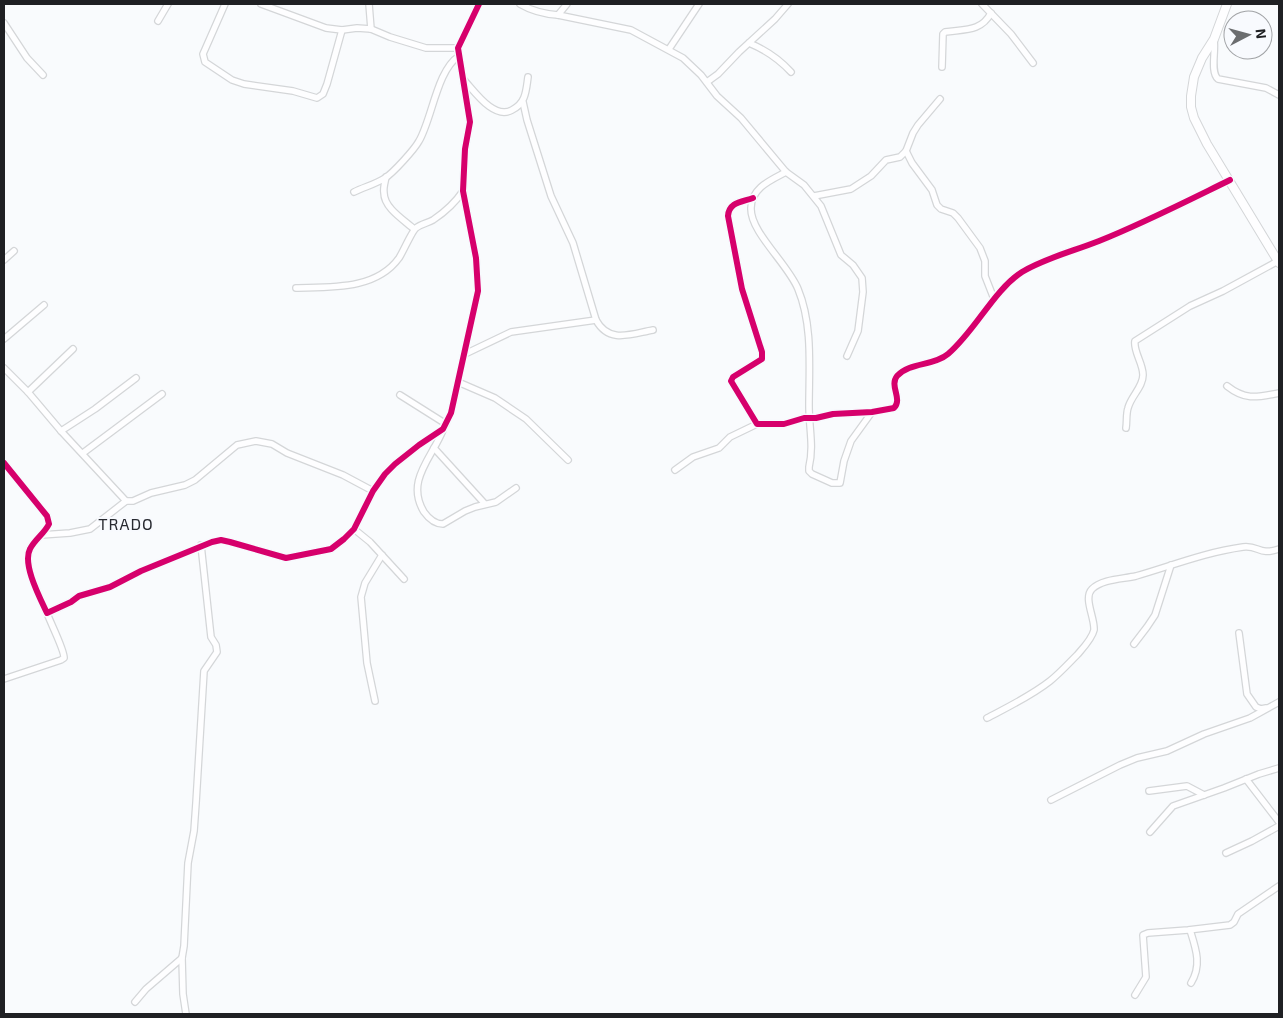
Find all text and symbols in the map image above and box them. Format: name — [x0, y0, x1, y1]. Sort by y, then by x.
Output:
north arrow — [1223, 10, 1273, 60]
text: N — [1252, 28, 1270, 40]
district label: TRADO — [98, 514, 154, 533]

